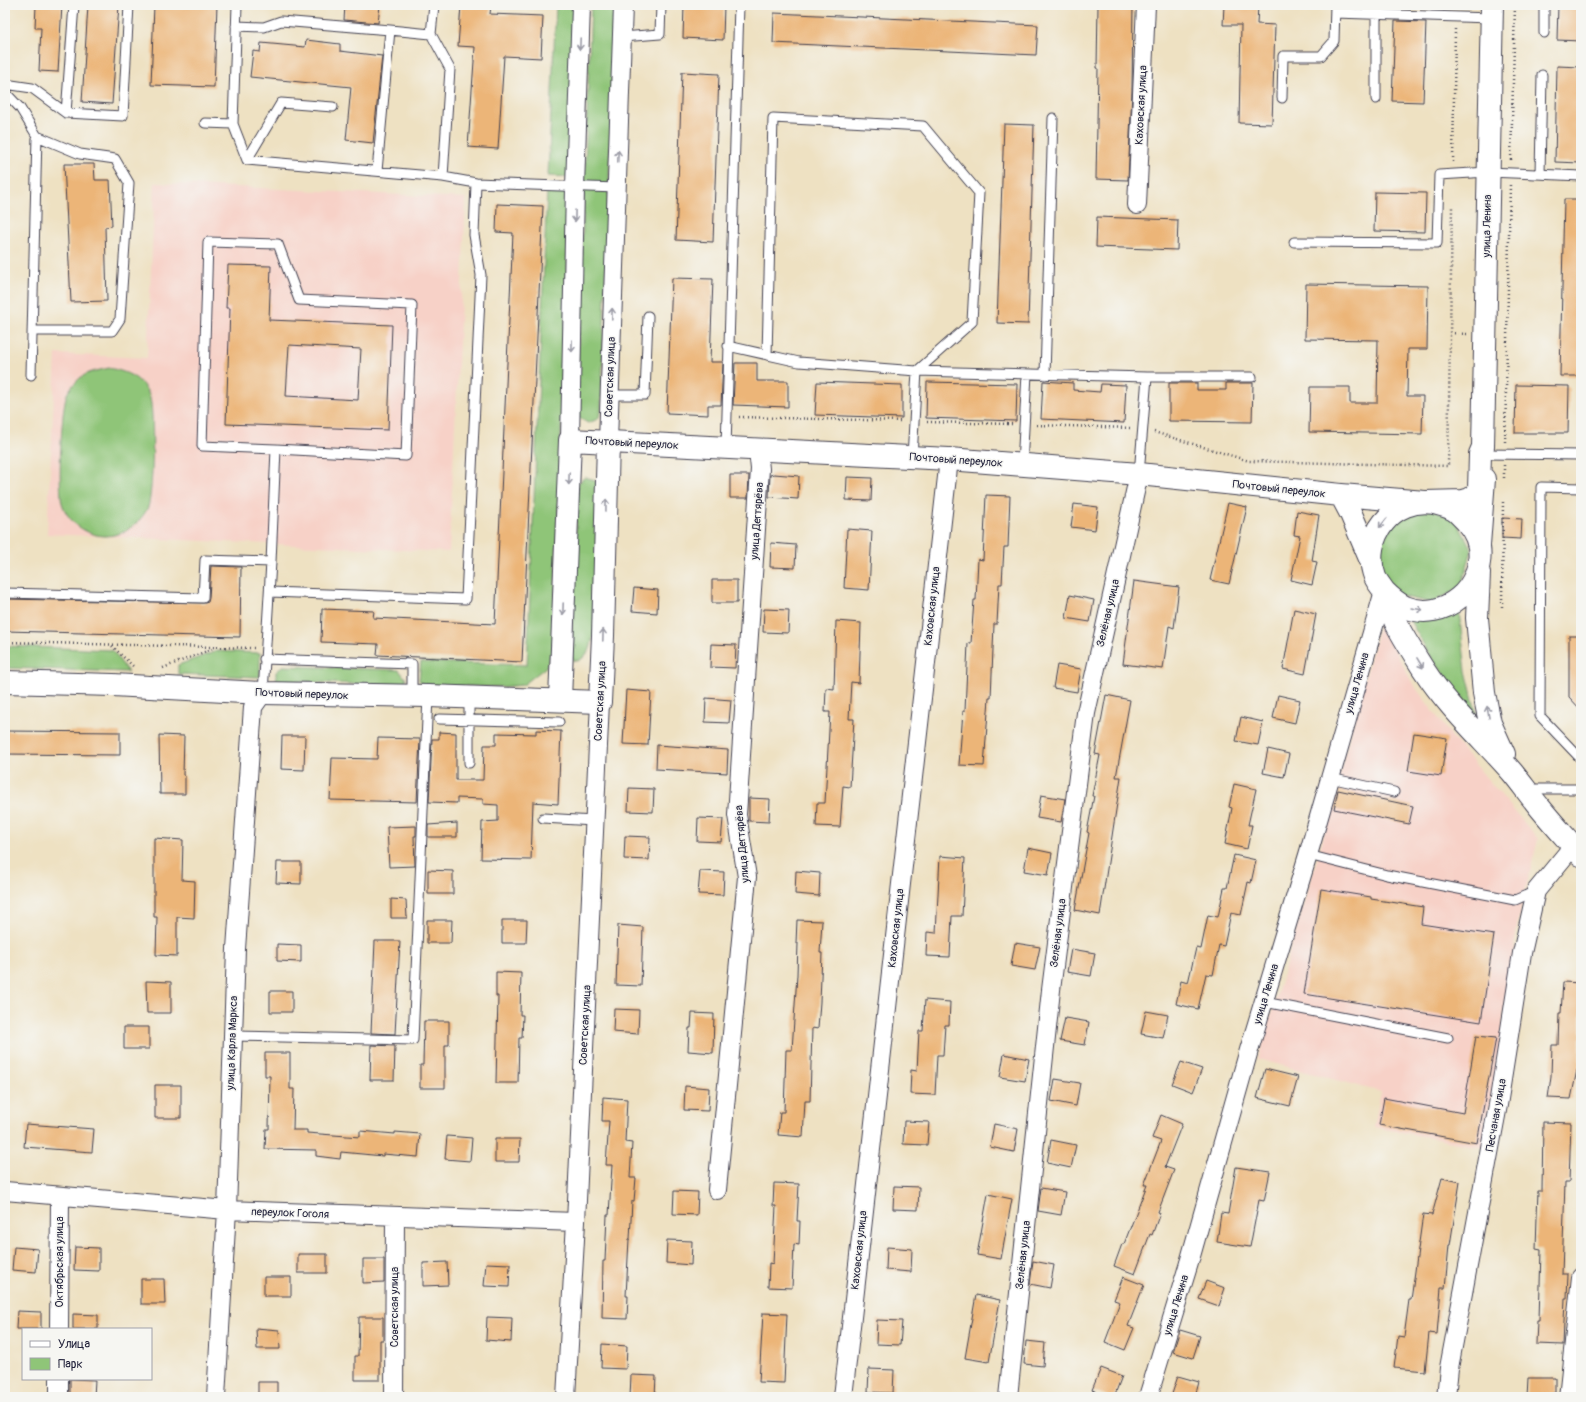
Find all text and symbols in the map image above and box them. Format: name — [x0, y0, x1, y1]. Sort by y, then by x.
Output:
one-way arrow — [576, 37, 584, 50]
street label: Каховская улица — [1132, 65, 1150, 145]
one-way arrow — [614, 150, 622, 163]
street label: улица Ленина — [1480, 194, 1494, 259]
one-way arrow — [571, 209, 579, 222]
one-way arrow — [608, 308, 616, 321]
street label: Советская улица — [602, 337, 618, 417]
one-way arrow — [568, 339, 576, 352]
street label: Почтовый переулок — [585, 434, 679, 452]
street label: Почтовый переулок — [909, 450, 1003, 470]
one-way arrow — [565, 472, 572, 485]
street label: Почтовый переулок — [1232, 478, 1326, 500]
street label: улица Дегтярёва — [748, 482, 766, 561]
one-way arrow — [602, 499, 610, 512]
one-way arrow — [1379, 517, 1388, 528]
street label: Каховская улица — [921, 566, 943, 646]
street label: Зелёная улица — [1094, 578, 1122, 648]
one-way arrow — [560, 602, 567, 615]
one-way arrow — [1410, 605, 1423, 613]
one-way arrow — [599, 629, 607, 642]
street label: улица Ленина — [1342, 651, 1372, 716]
one-way arrow — [1416, 657, 1424, 669]
street label: Советская улица — [591, 661, 609, 741]
street label: Почтовый переулок — [255, 686, 349, 702]
one-way arrow — [1484, 706, 1492, 719]
street label: улица Дегтярёва — [732, 805, 752, 884]
street label: Каховская улица — [885, 888, 907, 968]
street label: Зелёная улица — [1047, 898, 1069, 968]
street label: улица Ленина — [1250, 962, 1281, 1027]
street label: Советская улица — [576, 985, 594, 1065]
street label: улица Карла Маркса — [224, 996, 240, 1091]
street label: Песчаная улица — [1483, 1078, 1509, 1152]
street label: переулок Гоголя — [251, 1205, 329, 1221]
street label: Каховская улица — [848, 1210, 870, 1290]
street label: Октябрьская улица — [53, 1216, 66, 1308]
street label: Зелёная улица — [1013, 1220, 1033, 1290]
street label: Советская улица — [388, 1267, 401, 1347]
street label: улица Ленина — [1160, 1273, 1191, 1338]
legend — [22, 1328, 152, 1380]
text: Улица — [58, 1337, 90, 1352]
text: Парк — [58, 1357, 83, 1372]

